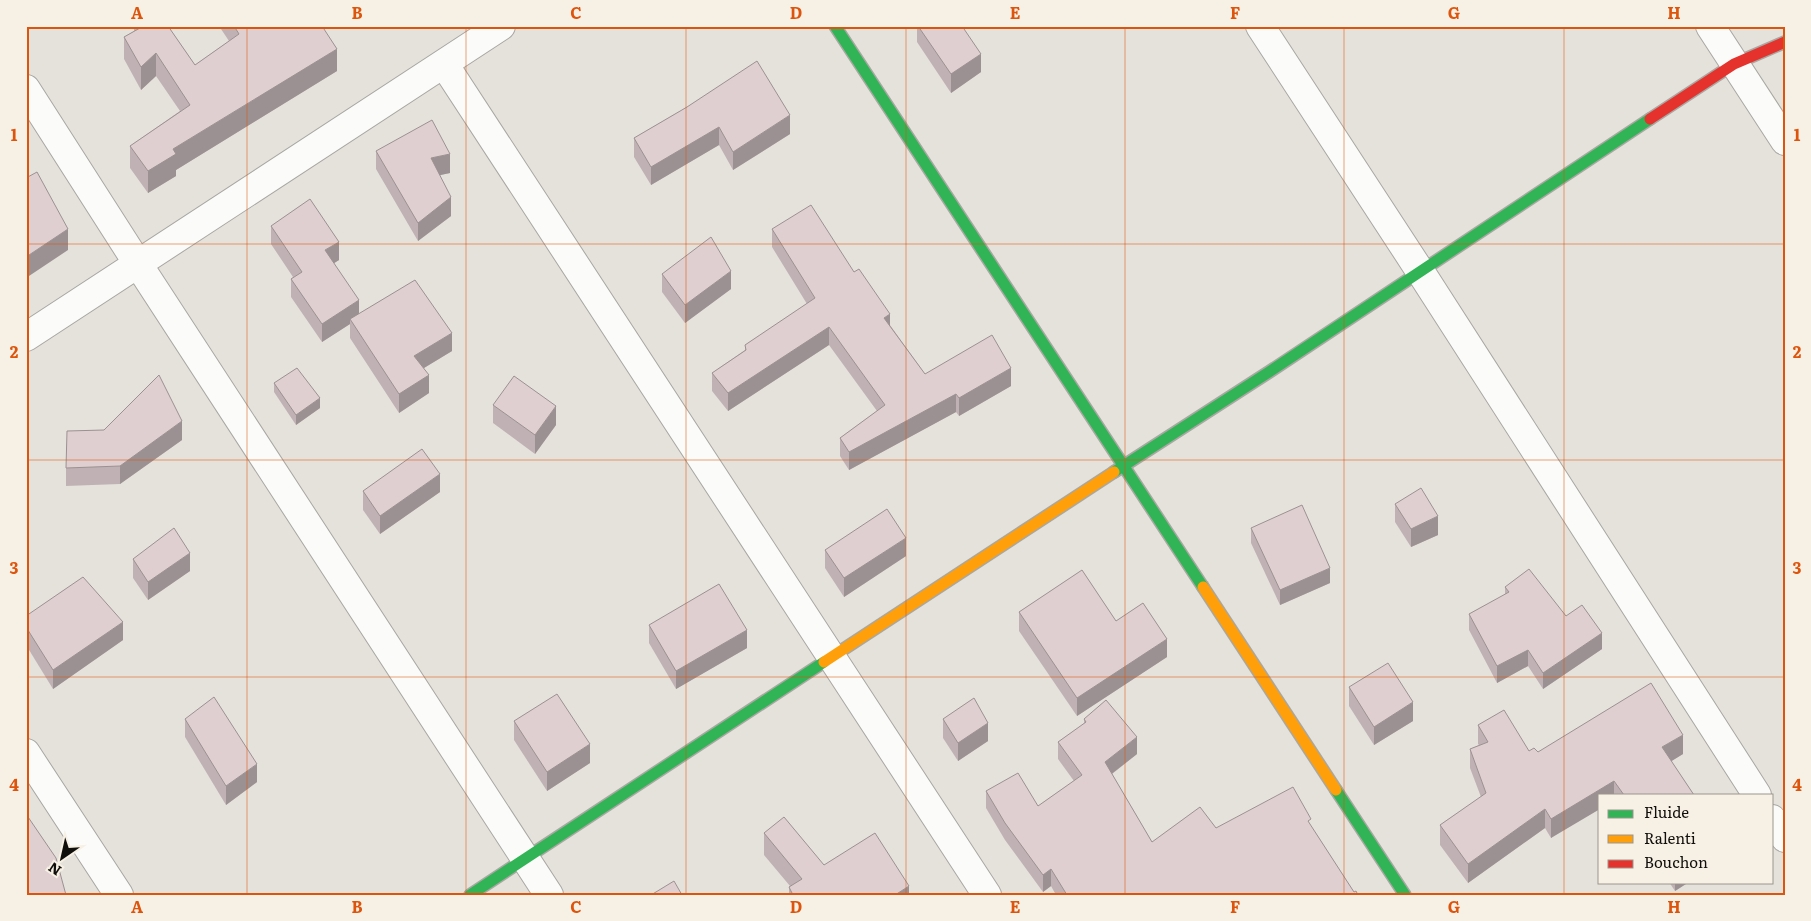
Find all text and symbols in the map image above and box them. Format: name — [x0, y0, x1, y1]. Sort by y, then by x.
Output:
text: A — [131, 0, 143, 24]
text: B — [351, 0, 363, 24]
text: C — [570, 0, 582, 24]
text: D — [790, 0, 802, 24]
text: E — [1010, 0, 1021, 24]
text: F — [1230, 0, 1240, 24]
text: G — [1448, 0, 1460, 24]
text: H — [1667, 0, 1681, 24]
text: 1 — [11, 122, 18, 146]
text: 1 — [1794, 122, 1801, 146]
text: 2 — [10, 339, 19, 363]
text: 2 — [1793, 339, 1802, 363]
text: 3 — [10, 555, 19, 579]
text: 3 — [1793, 555, 1802, 579]
text: 4 — [9, 772, 19, 796]
text: 4 — [1792, 772, 1802, 796]
legend — [1598, 794, 1774, 884]
text: Fluide — [1644, 800, 1689, 823]
text: Ralenti — [1644, 826, 1696, 849]
north arrow — [38, 834, 88, 884]
text: Bouchon — [1644, 850, 1708, 873]
text: N — [44, 858, 65, 881]
text: A — [131, 894, 143, 918]
text: B — [351, 894, 363, 918]
text: C — [570, 894, 582, 918]
text: D — [790, 894, 802, 918]
text: E — [1010, 894, 1021, 918]
text: F — [1230, 894, 1240, 918]
text: G — [1448, 894, 1460, 918]
text: H — [1667, 894, 1681, 918]

